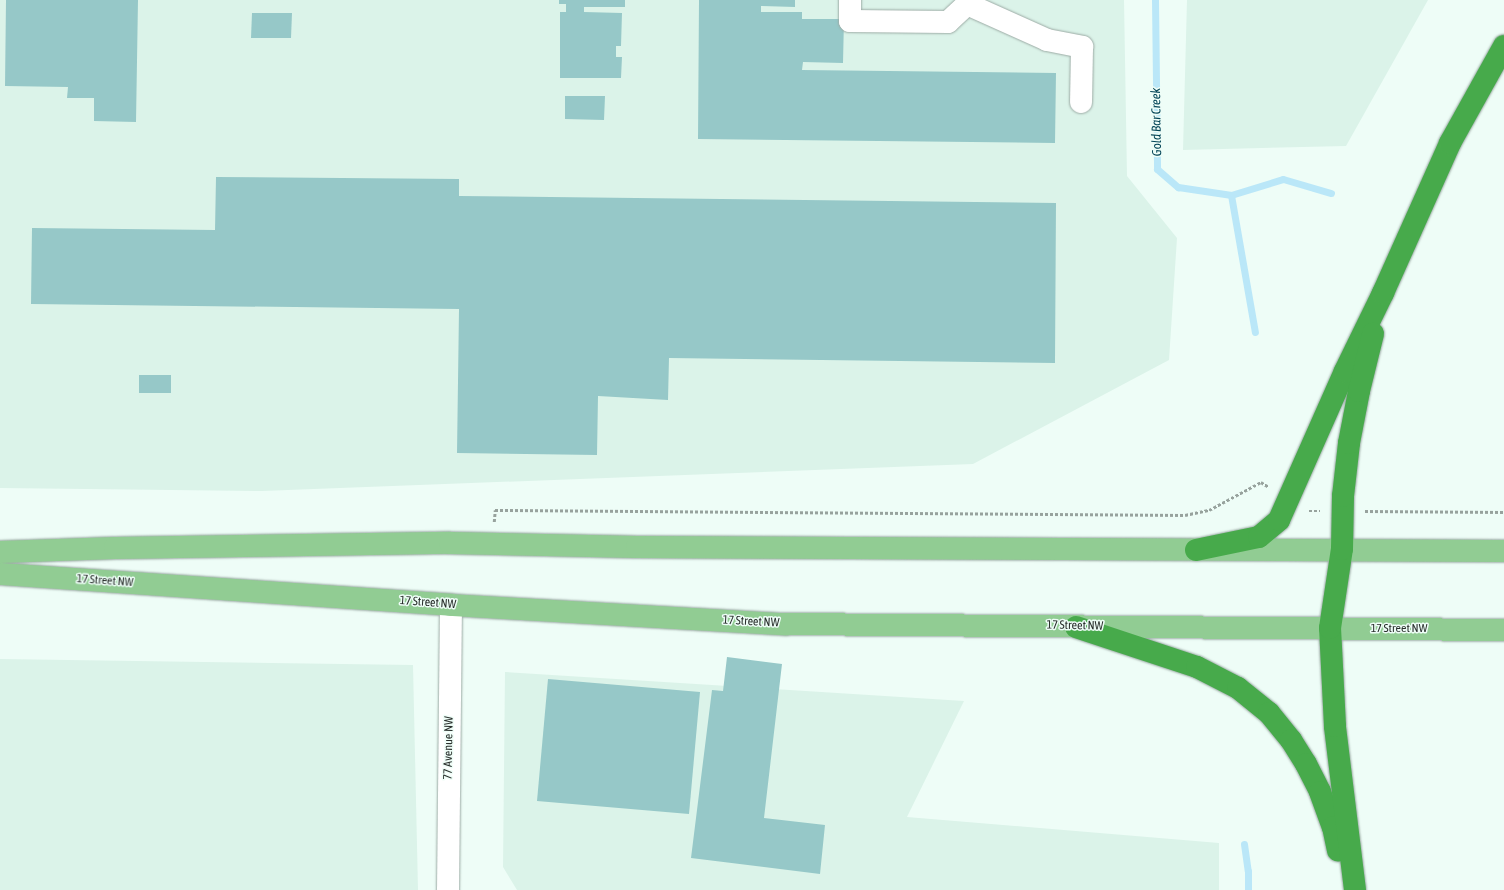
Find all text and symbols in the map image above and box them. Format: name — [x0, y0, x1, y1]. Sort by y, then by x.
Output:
water label: Gold Bar Creek — [1149, 88, 1165, 156]
street label: 17 Street NW — [76, 572, 134, 590]
street label: 17 Street NW — [399, 594, 457, 612]
street label: 17 Street NW — [722, 613, 780, 631]
street label: 17 Street NW — [1047, 618, 1103, 634]
street label: 17 Street NW — [1371, 622, 1427, 636]
street label: 77 Avenue NW — [441, 716, 457, 780]

